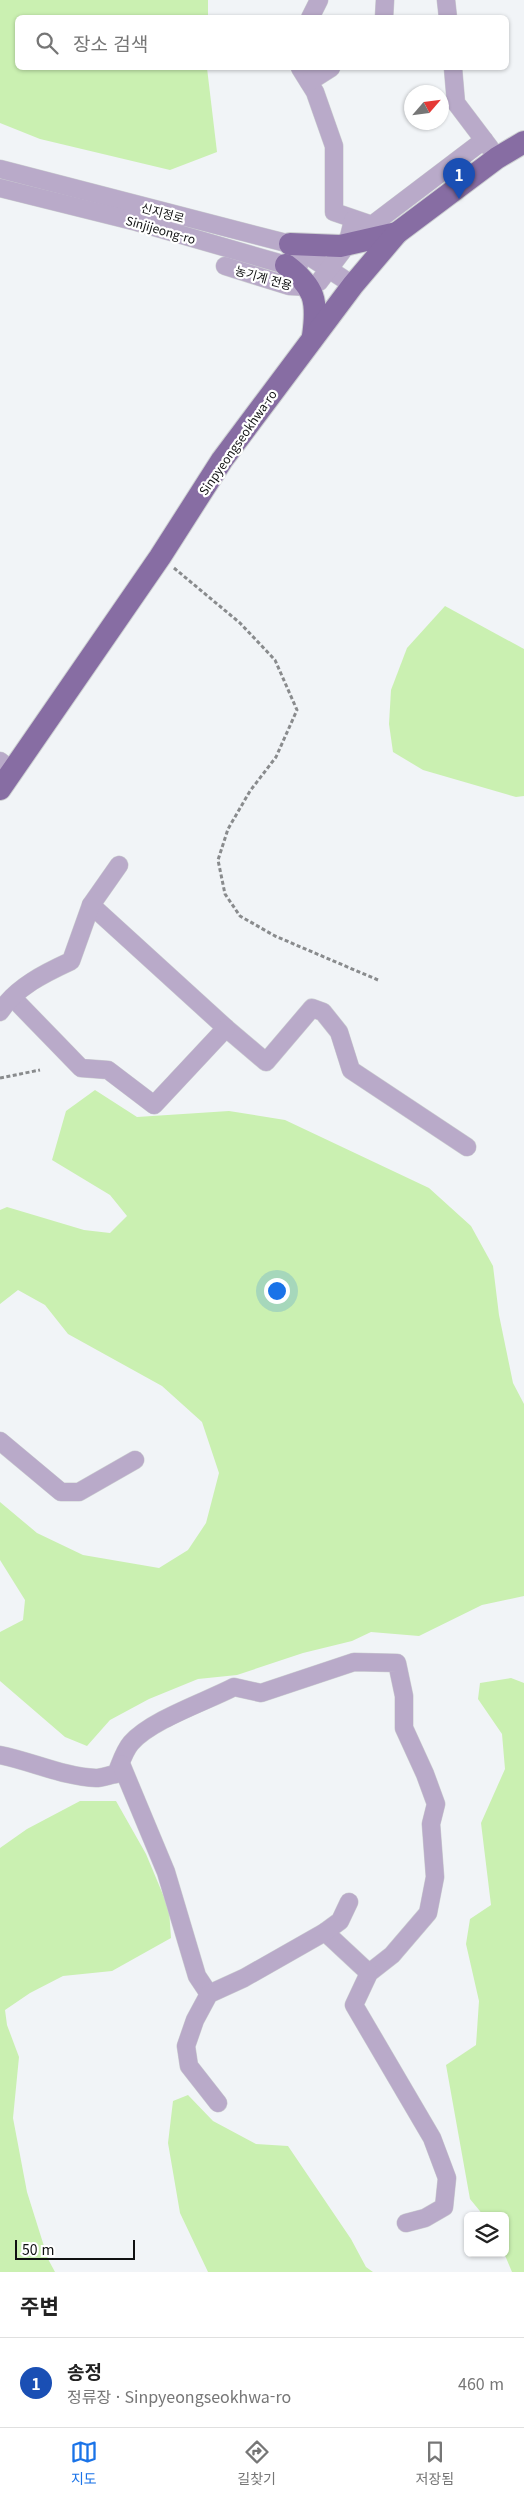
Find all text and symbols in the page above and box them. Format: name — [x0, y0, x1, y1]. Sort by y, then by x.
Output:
search box — [15, 15, 509, 70]
icon: search — [33, 29, 61, 57]
text: 장소 검색 — [73, 29, 148, 56]
north arrow — [404, 85, 449, 130]
pin: 1 — [443, 158, 475, 199]
street label: 신지정로 — [139, 198, 187, 226]
street label: Sinjijeong-ro — [124, 211, 198, 247]
street label: 농기계 전용 — [234, 261, 294, 293]
street label: Sinpyeongseokhwa-ro — [194, 386, 280, 498]
your location — [264, 1278, 290, 1304]
map controls — [464, 2212, 509, 2257]
button: layers — [464, 2212, 509, 2257]
scale bar — [15, 2237, 135, 2260]
text: 50 m — [22, 2239, 54, 2259]
text: 주변 — [20, 2290, 59, 2320]
text: 송정 — [67, 2357, 102, 2384]
text: 1 — [31, 2371, 41, 2395]
text: 460 m — [458, 2371, 504, 2395]
text: 정류장 · Sinpyeongseokhwa-ro — [67, 2384, 291, 2408]
tab: 지도 — [70, 2438, 98, 2488]
tab: 길찾기 — [237, 2438, 276, 2488]
tab: 저장됨 — [416, 2438, 454, 2488]

